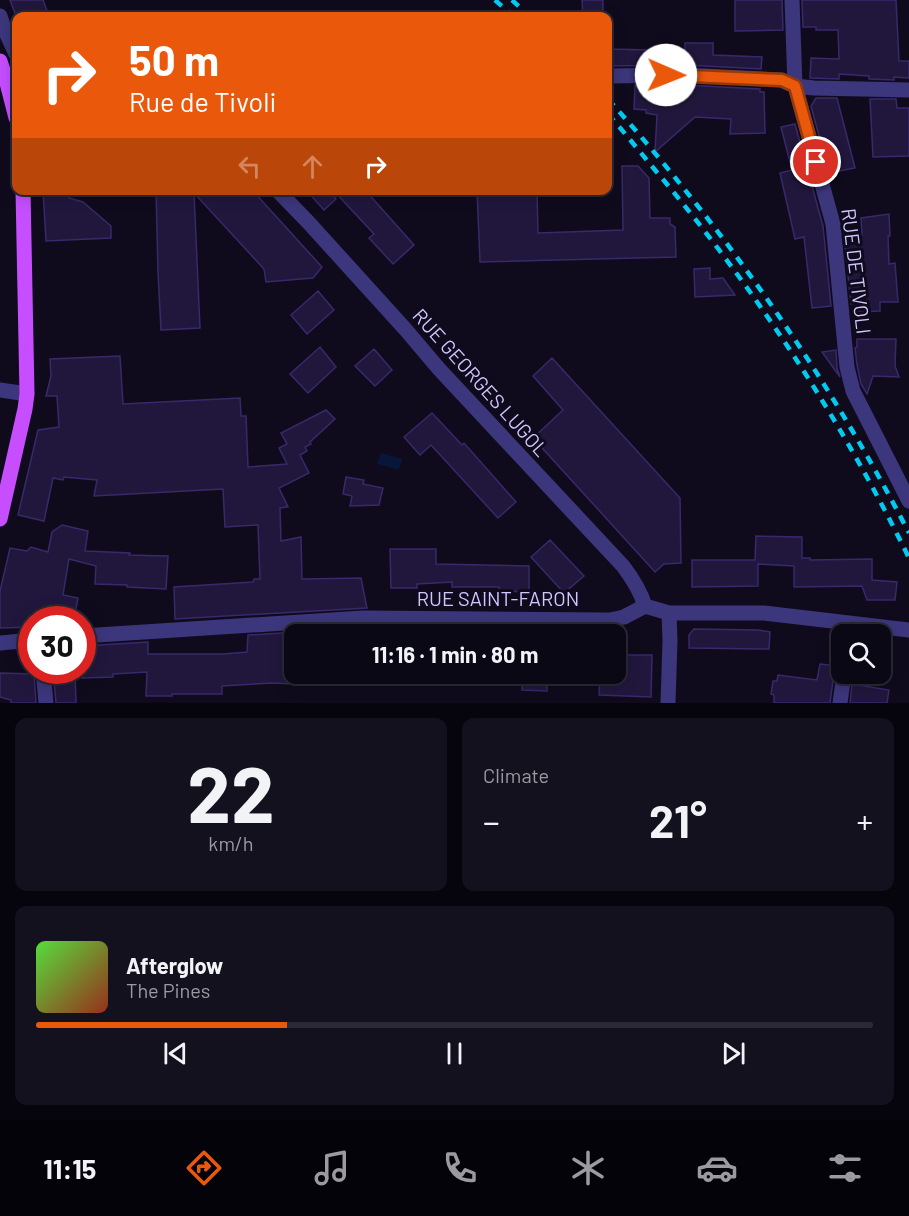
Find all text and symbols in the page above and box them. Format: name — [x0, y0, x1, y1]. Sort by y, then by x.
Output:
text: 50 m — [129, 34, 219, 84]
icon: right — [30, 36, 108, 114]
position arrow — [634, 43, 698, 107]
text: Rue de Tivoli — [129, 85, 276, 117]
pin — [790, 136, 841, 187]
icon: arrive — [799, 145, 832, 178]
icon: left — [233, 150, 266, 183]
icon: ahead — [296, 150, 329, 183]
icon: right — [359, 150, 392, 183]
street label: RUE DE TIVOLI — [837, 207, 877, 335]
street label: RUE GEORGES LUGOL — [408, 303, 554, 461]
street label: RUE SAINT-FARON — [417, 586, 579, 610]
speed limit sign: 30 — [18, 606, 96, 684]
map controls — [831, 624, 891, 684]
button: search — [831, 624, 891, 684]
text: 11:16 · 1 min · 80 m — [372, 641, 538, 667]
text: 22 — [187, 745, 275, 839]
text: Climate — [483, 763, 549, 787]
text: 21° — [649, 793, 707, 847]
text: − — [483, 801, 500, 841]
text: + — [857, 801, 873, 841]
text: km/h — [208, 831, 254, 855]
text: Afterglow — [126, 952, 223, 978]
text: The Pines — [126, 978, 210, 1002]
icon: previous — [159, 1037, 192, 1070]
icon: pause — [438, 1037, 471, 1070]
icon: next — [717, 1037, 750, 1070]
icon: directions — [183, 1147, 225, 1189]
icon: music — [311, 1147, 353, 1189]
icon: phone — [439, 1147, 481, 1189]
icon: climate — [567, 1147, 609, 1189]
icon: car — [696, 1147, 738, 1189]
icon: filters — [824, 1147, 866, 1189]
text: 11:15 — [43, 1152, 96, 1184]

